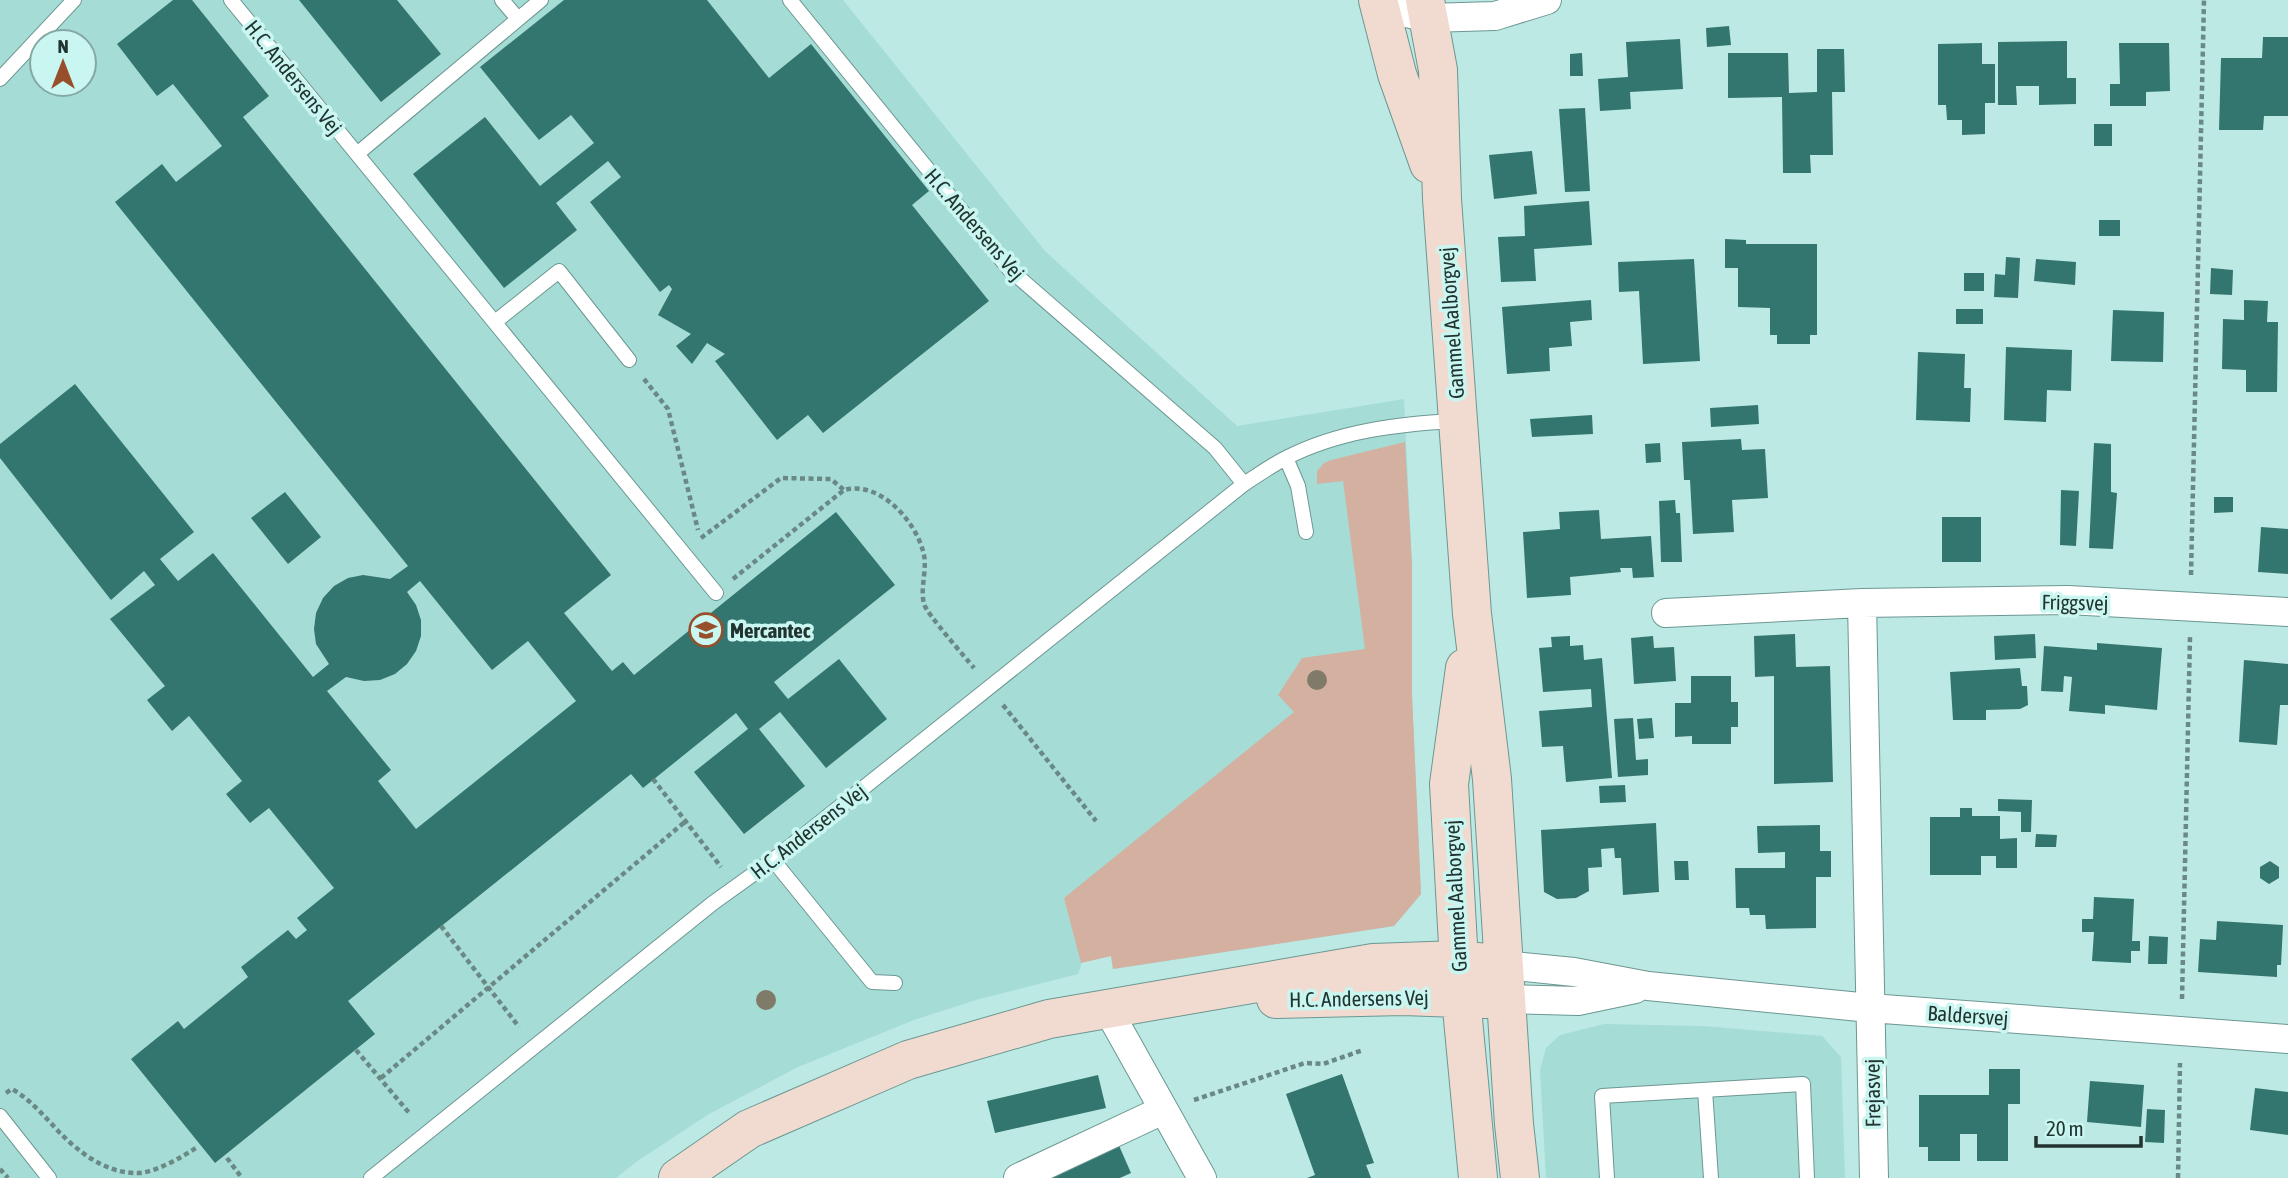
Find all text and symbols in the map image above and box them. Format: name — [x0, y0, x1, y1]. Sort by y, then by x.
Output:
street label: H.C. Andersens Vej — [241, 15, 347, 139]
north arrow — [28, 28, 98, 98]
text: N — [57, 35, 69, 57]
street label: H.C. Andersens Vej — [920, 163, 1030, 285]
street label: Gammel Aalborgvej — [1434, 246, 1468, 400]
street label: Friggsvej — [2041, 589, 2109, 615]
school or university icon: Mercantec — [687, 611, 725, 649]
place label: Mercantec — [730, 618, 811, 642]
street label: H.C. Andersens Vej — [746, 779, 870, 883]
street label: Gammel Aalborgvej — [1439, 819, 1471, 973]
street label: H.C. Andersens Vej — [1289, 985, 1429, 1011]
street label: Baldersvej — [1927, 1000, 2009, 1030]
street label: Frejasvej — [1859, 1058, 1885, 1128]
scale bar — [2036, 1104, 2141, 1148]
text: 20 m — [2046, 1116, 2084, 1140]

